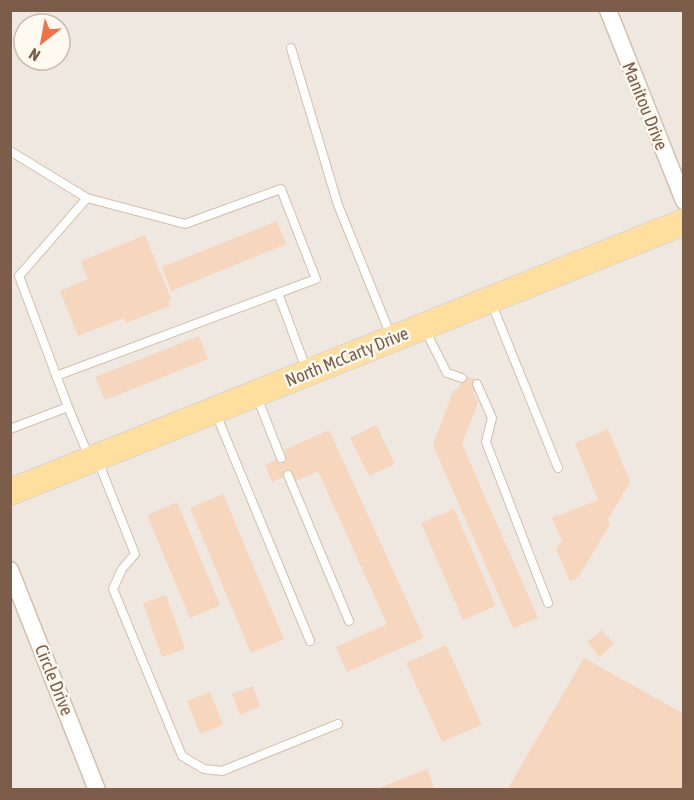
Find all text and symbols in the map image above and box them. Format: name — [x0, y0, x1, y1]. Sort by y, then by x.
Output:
north arrow — [12, 12, 72, 72]
text: N — [26, 45, 43, 65]
street label: Manitou Drive — [618, 59, 673, 153]
street label: North McCarty Drive — [282, 322, 411, 391]
street label: Circle Drive — [31, 641, 78, 718]

